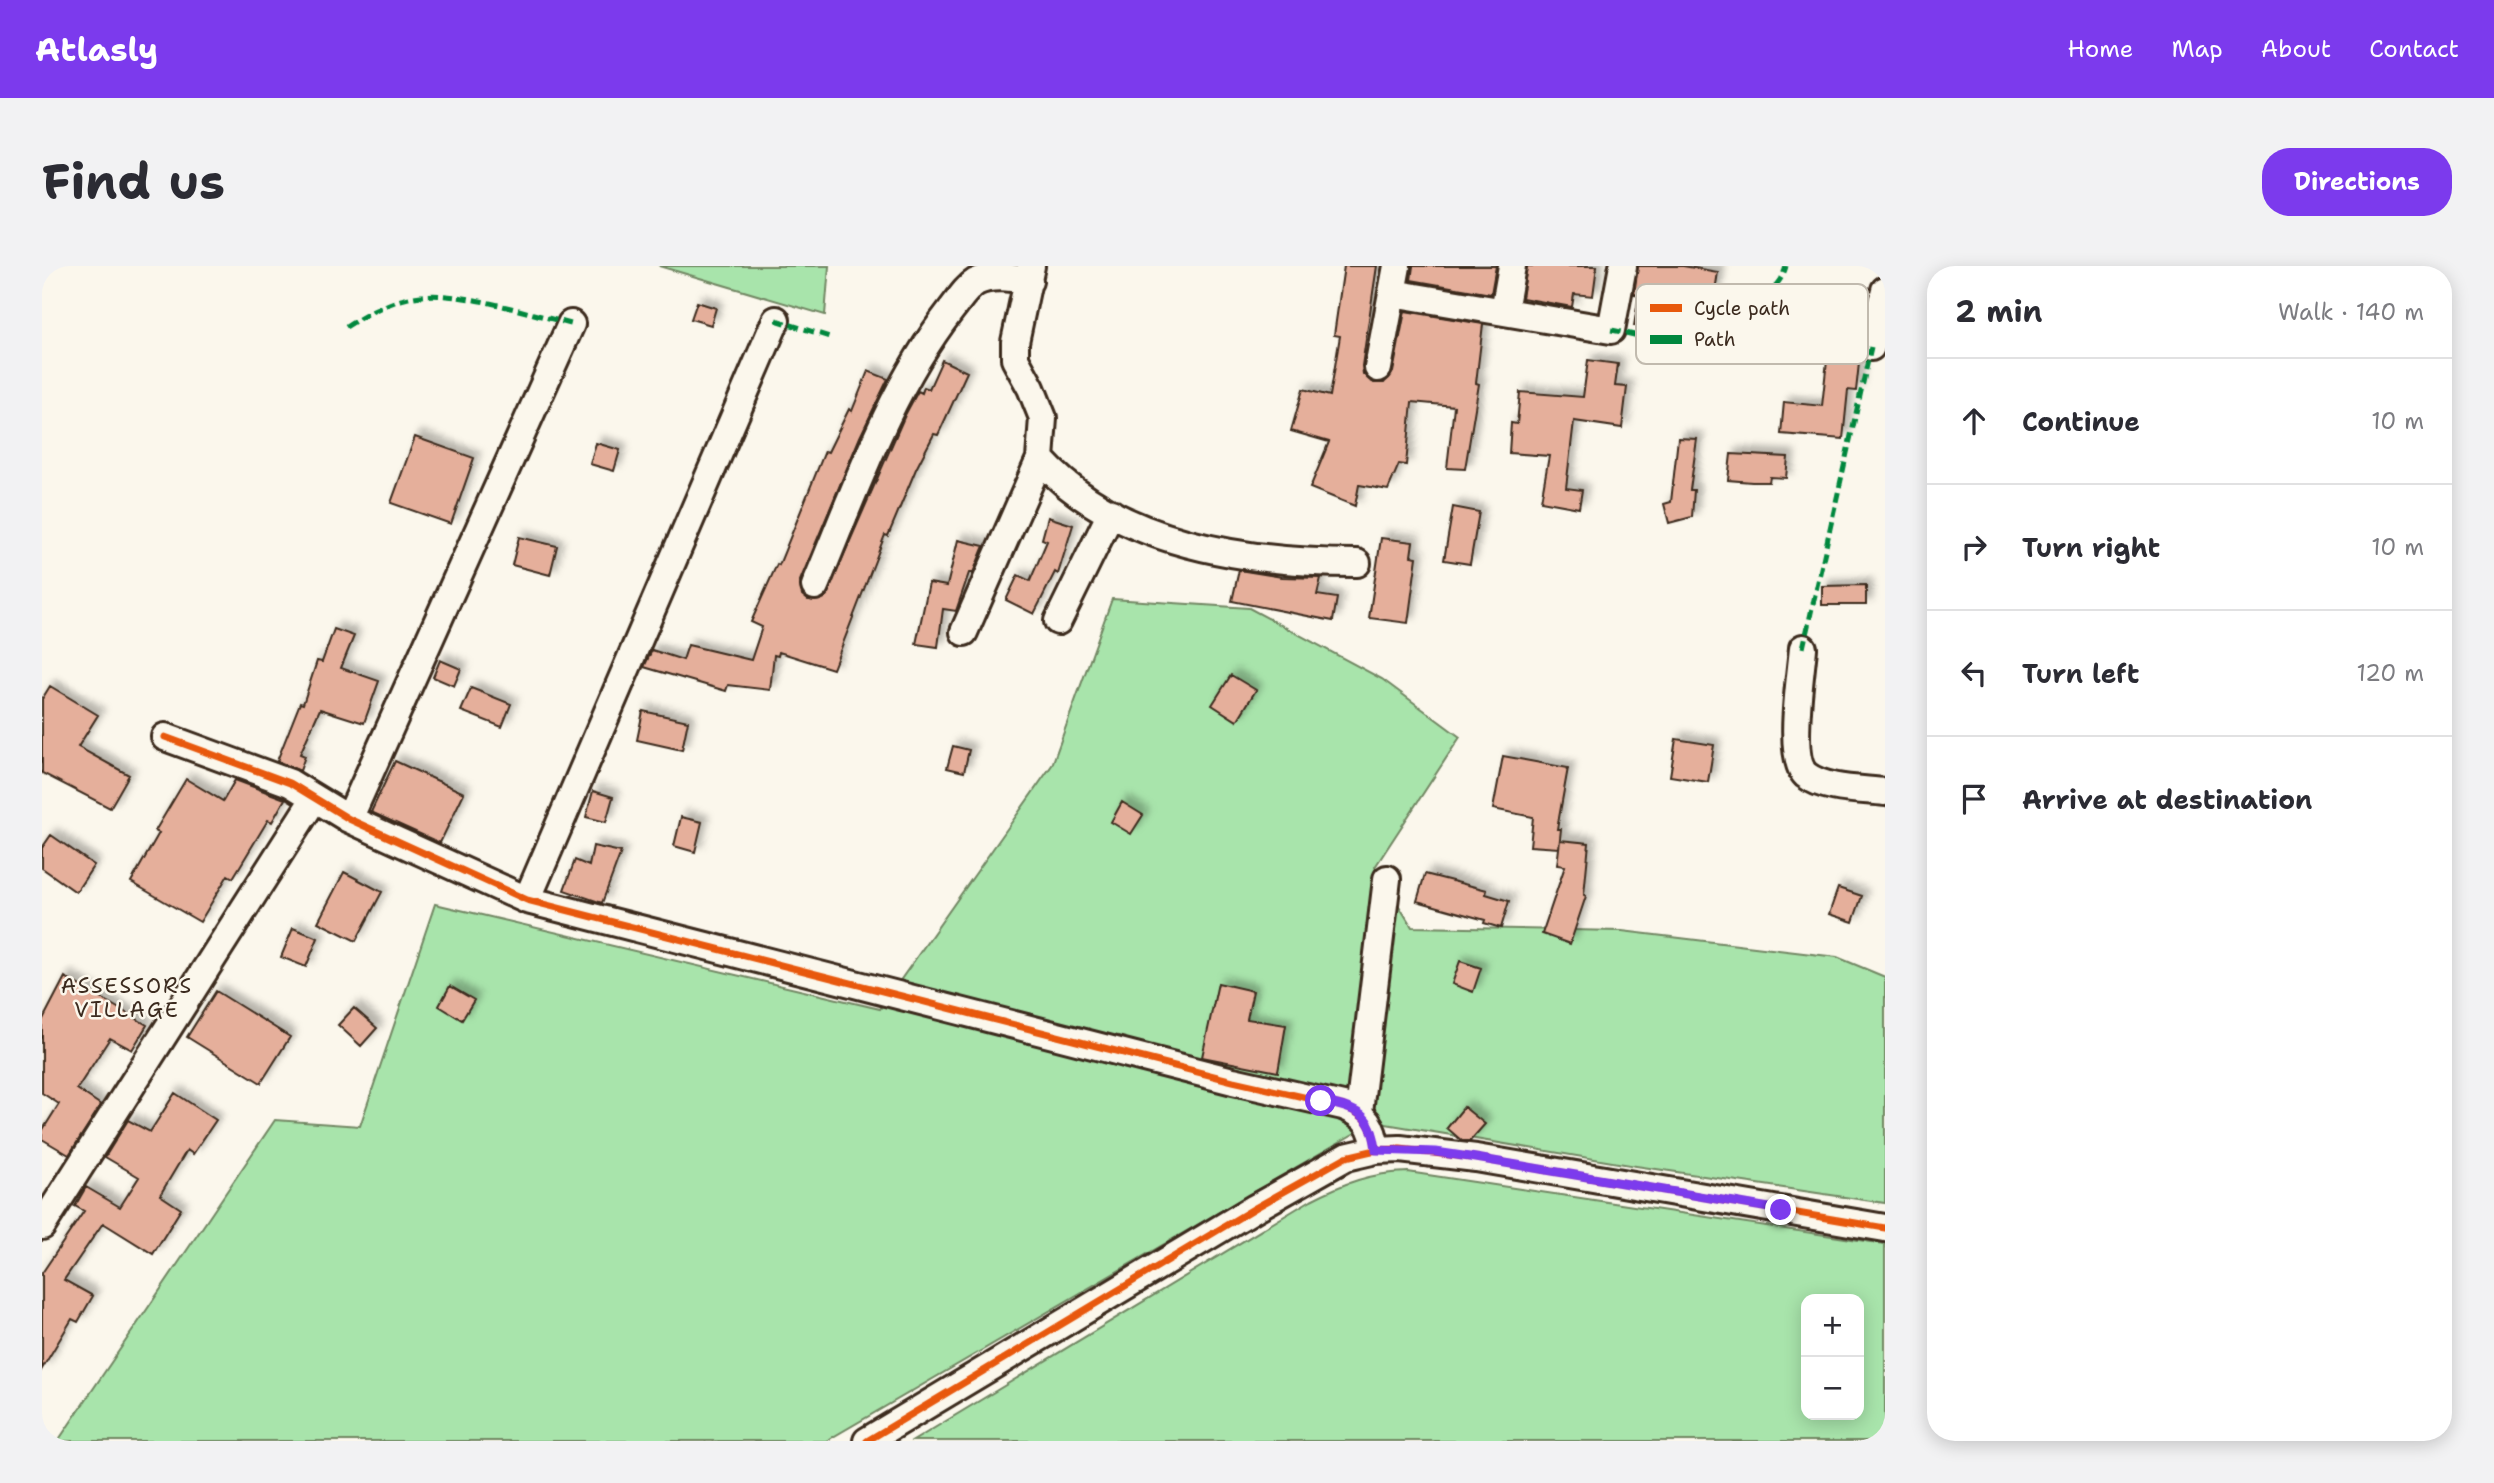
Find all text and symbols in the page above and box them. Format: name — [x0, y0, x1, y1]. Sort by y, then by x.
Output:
text: Atlasly — [35, 27, 158, 72]
text: Home — [2067, 33, 2133, 65]
text: Map — [2171, 33, 2223, 65]
text: About — [2261, 33, 2331, 65]
text: Contact — [2369, 33, 2459, 65]
button: Directions — [2262, 148, 2452, 216]
text: Find us — [42, 149, 225, 215]
legend — [1636, 284, 1868, 364]
text: 2 min — [1955, 291, 2042, 332]
text: Cycle path — [1694, 296, 1790, 321]
text: Walk · 140 m — [2278, 297, 2424, 327]
text: Path — [1694, 327, 1736, 352]
icon: ahead — [1955, 402, 1993, 440]
text: Continue — [2022, 404, 2140, 439]
text: 10 m — [2371, 406, 2424, 436]
icon: right — [1955, 528, 1993, 566]
text: Turn right — [2022, 530, 2160, 565]
text: 10 m — [2371, 532, 2424, 562]
icon: left — [1955, 654, 1993, 692]
text: Turn left — [2022, 656, 2139, 691]
text: 120 m — [2356, 658, 2424, 688]
icon: arrive — [1955, 780, 1993, 818]
text: Arrive at destination — [2022, 782, 2312, 817]
district label: ASSESSORS VILLAGE — [61, 972, 193, 1024]
route start — [1305, 1085, 1336, 1116]
route end — [1765, 1194, 1796, 1225]
map controls — [1801, 1294, 1864, 1420]
button: + — [1801, 1294, 1864, 1357]
button: − — [1801, 1357, 1864, 1420]

